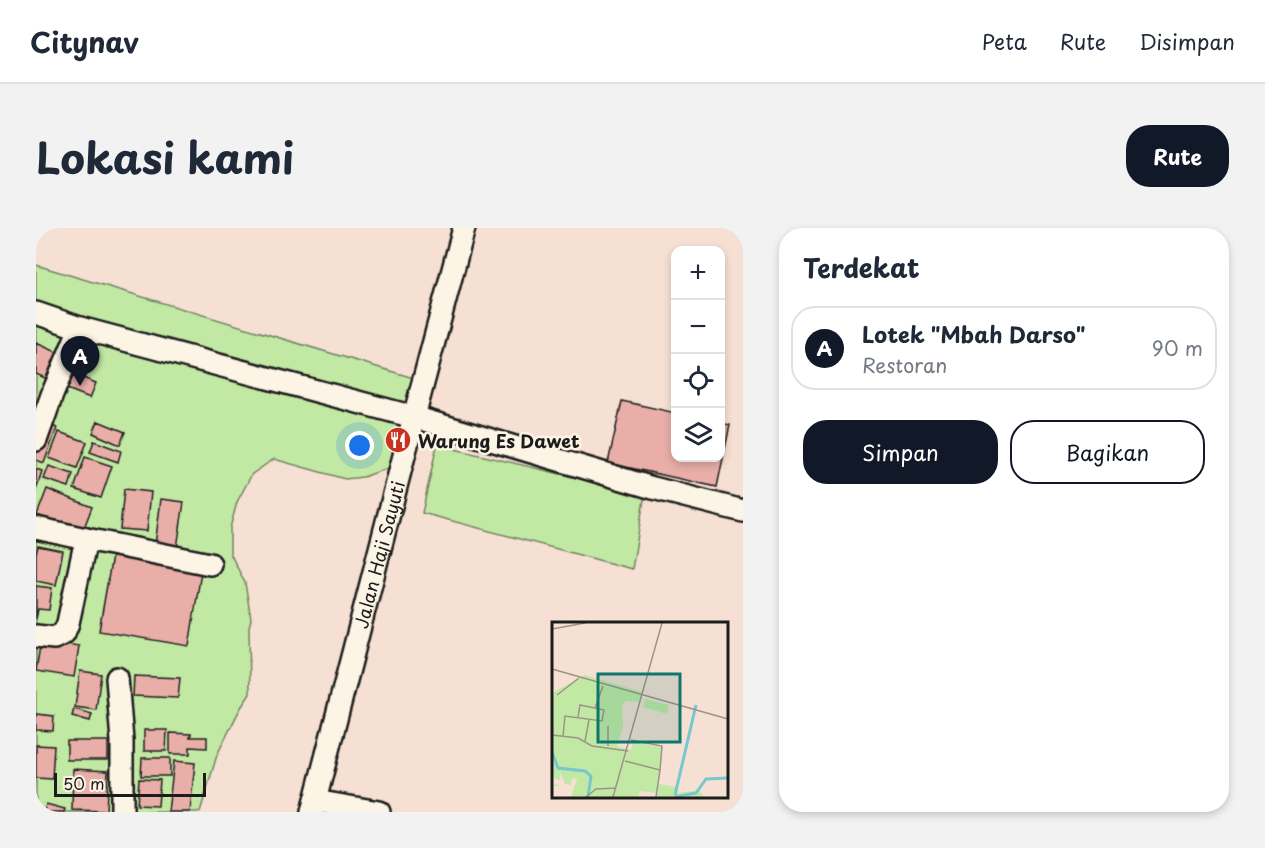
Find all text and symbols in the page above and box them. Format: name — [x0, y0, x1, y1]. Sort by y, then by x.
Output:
text: Citynav — [30, 20, 139, 63]
text: Peta — [982, 25, 1027, 57]
text: Rute — [1060, 25, 1106, 57]
text: Disimpan — [1139, 25, 1235, 57]
text: Lokasi kami — [36, 125, 294, 188]
button: Rute — [1126, 125, 1229, 187]
map controls — [671, 246, 725, 462]
button: + — [671, 246, 725, 300]
text: Terdekat — [803, 248, 920, 287]
button: − — [671, 300, 725, 354]
text: Lotek "Mbah Darso" — [862, 317, 1086, 350]
text: A — [817, 333, 832, 363]
text: 90 m — [1152, 333, 1203, 363]
pin: A — [60, 336, 99, 386]
text: Restoran — [862, 350, 947, 380]
button: locate — [671, 354, 725, 408]
button: layers — [671, 408, 725, 462]
button: Simpan — [803, 420, 998, 484]
button: Bagikan — [1010, 420, 1205, 484]
restaurant icon: Warung Es Dawet — [383, 425, 413, 455]
place label: Warung Es Dawet — [418, 427, 580, 454]
your location — [345, 431, 374, 460]
street label: Jalan Haji Sayuti — [347, 478, 411, 631]
inset map — [552, 622, 728, 797]
scale bar — [54, 770, 206, 798]
text: 50 m — [63, 771, 104, 795]

